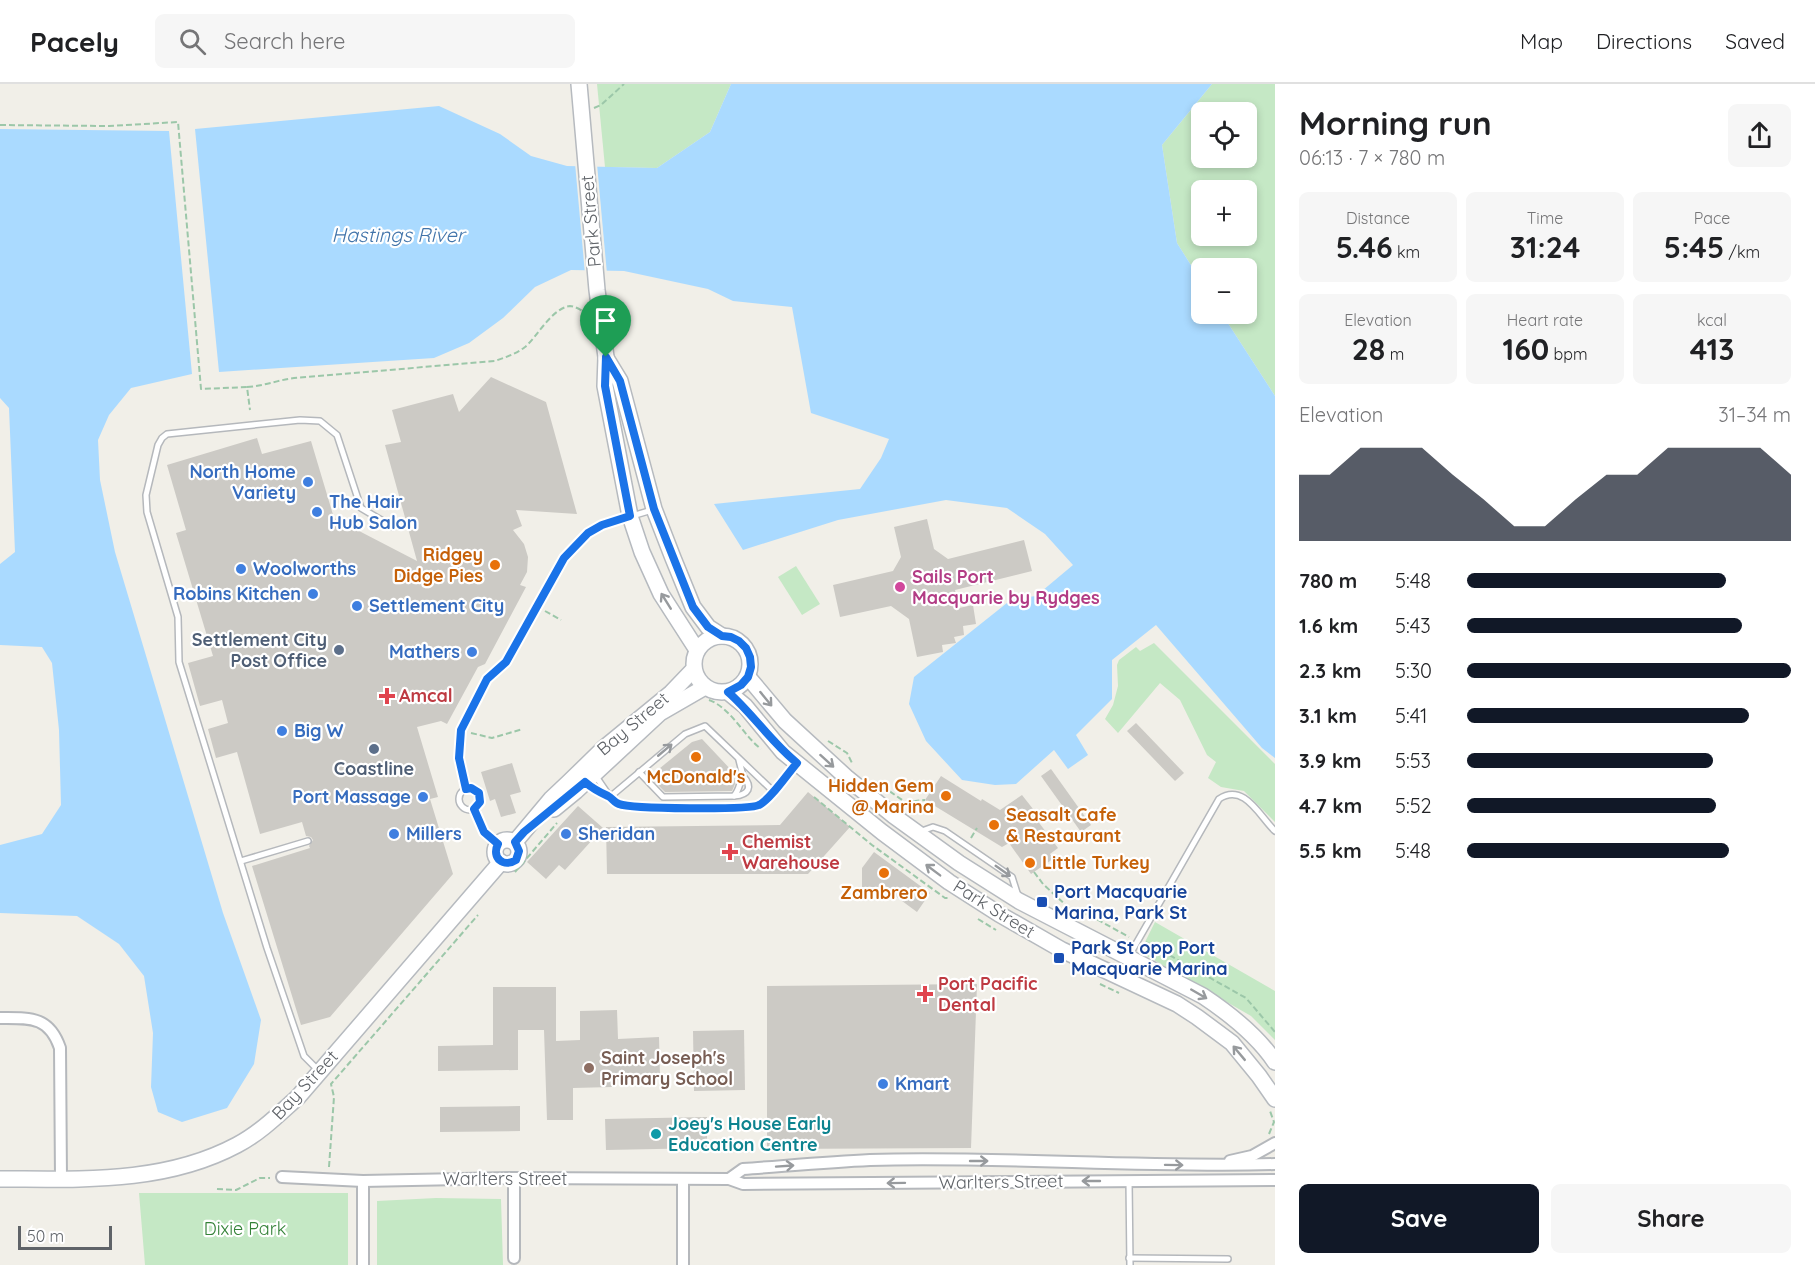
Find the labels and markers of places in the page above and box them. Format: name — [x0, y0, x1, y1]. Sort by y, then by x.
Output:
pin — [580, 295, 631, 357]
place label: North Home Variety — [189, 460, 296, 504]
marker: North Home Variety — [301, 475, 315, 489]
place label: The Hair Hub Salon — [329, 490, 418, 534]
marker: The Hair Hub Salon — [310, 505, 324, 519]
place label: Ridgey Didge Pies — [393, 543, 483, 587]
place label: Woolworths — [253, 557, 357, 580]
marker: Ridgey Didge Pies — [488, 558, 502, 572]
marker: Woolworths — [234, 562, 248, 576]
place label: Sails Port Macquarie by Rydges — [912, 565, 1100, 609]
marker: Sails Port Macquarie by Rydges — [893, 580, 907, 594]
place label: Robins Kitchen — [173, 582, 301, 605]
marker: Robins Kitchen — [306, 587, 320, 601]
place label: Settlement City — [369, 594, 504, 617]
marker: Settlement City — [350, 599, 364, 613]
place label: Settlement City Post Office — [192, 628, 327, 672]
place label: Mathers — [389, 640, 460, 663]
marker: Settlement City Post Office — [332, 643, 346, 657]
marker: Mathers — [465, 645, 479, 659]
place label: Amcal — [399, 684, 453, 707]
marker: Amcal — [380, 689, 394, 703]
place label: Big W — [294, 719, 344, 742]
marker: Big W — [275, 724, 289, 738]
marker: Coastline — [367, 742, 381, 756]
marker: McDonald's — [689, 750, 703, 764]
place label: Coastline — [334, 757, 414, 780]
place label: McDonald's — [647, 765, 746, 788]
place label: Hidden Gem @ Marina — [828, 774, 934, 818]
place label: Port Massage — [292, 785, 411, 808]
marker: Hidden Gem @ Marina — [939, 789, 953, 803]
marker: Port Massage — [416, 790, 430, 804]
place label: Seasalt Cafe & Restaurant — [1006, 803, 1121, 847]
marker: Seasalt Cafe & Restaurant — [987, 818, 1001, 832]
place label: Millers — [406, 822, 462, 845]
place label: Sheridan — [578, 822, 655, 845]
marker: Millers — [387, 827, 401, 841]
marker: Sheridan — [559, 827, 573, 841]
place label: Chemist Warehouse — [742, 830, 840, 874]
marker: Chemist Warehouse — [723, 845, 737, 859]
place label: Little Turkey — [1042, 851, 1150, 874]
marker: Little Turkey — [1023, 856, 1037, 870]
marker: Zambrero — [877, 866, 891, 880]
place label: Port Macquarie Marina, Park St — [1054, 880, 1187, 924]
place label: Zambrero — [840, 881, 928, 904]
marker: Port Macquarie Marina, Park St — [1035, 895, 1049, 909]
place label: Park St opp Port Macquarie Marina — [1071, 936, 1227, 980]
marker: Park St opp Port Macquarie Marina — [1052, 951, 1066, 965]
place label: Port Pacific Dental — [938, 972, 1037, 1016]
marker: Port Pacific Dental — [916, 985, 934, 1003]
place label: Saint Joseph's Primary School — [601, 1046, 733, 1090]
marker: Saint Joseph's Primary School — [582, 1061, 596, 1075]
place label: Kmart — [895, 1072, 950, 1095]
marker: Kmart — [876, 1077, 890, 1091]
place label: Joey's House Early Education Centre — [668, 1112, 831, 1156]
marker: Joey's House Early Education Centre — [649, 1127, 663, 1141]

